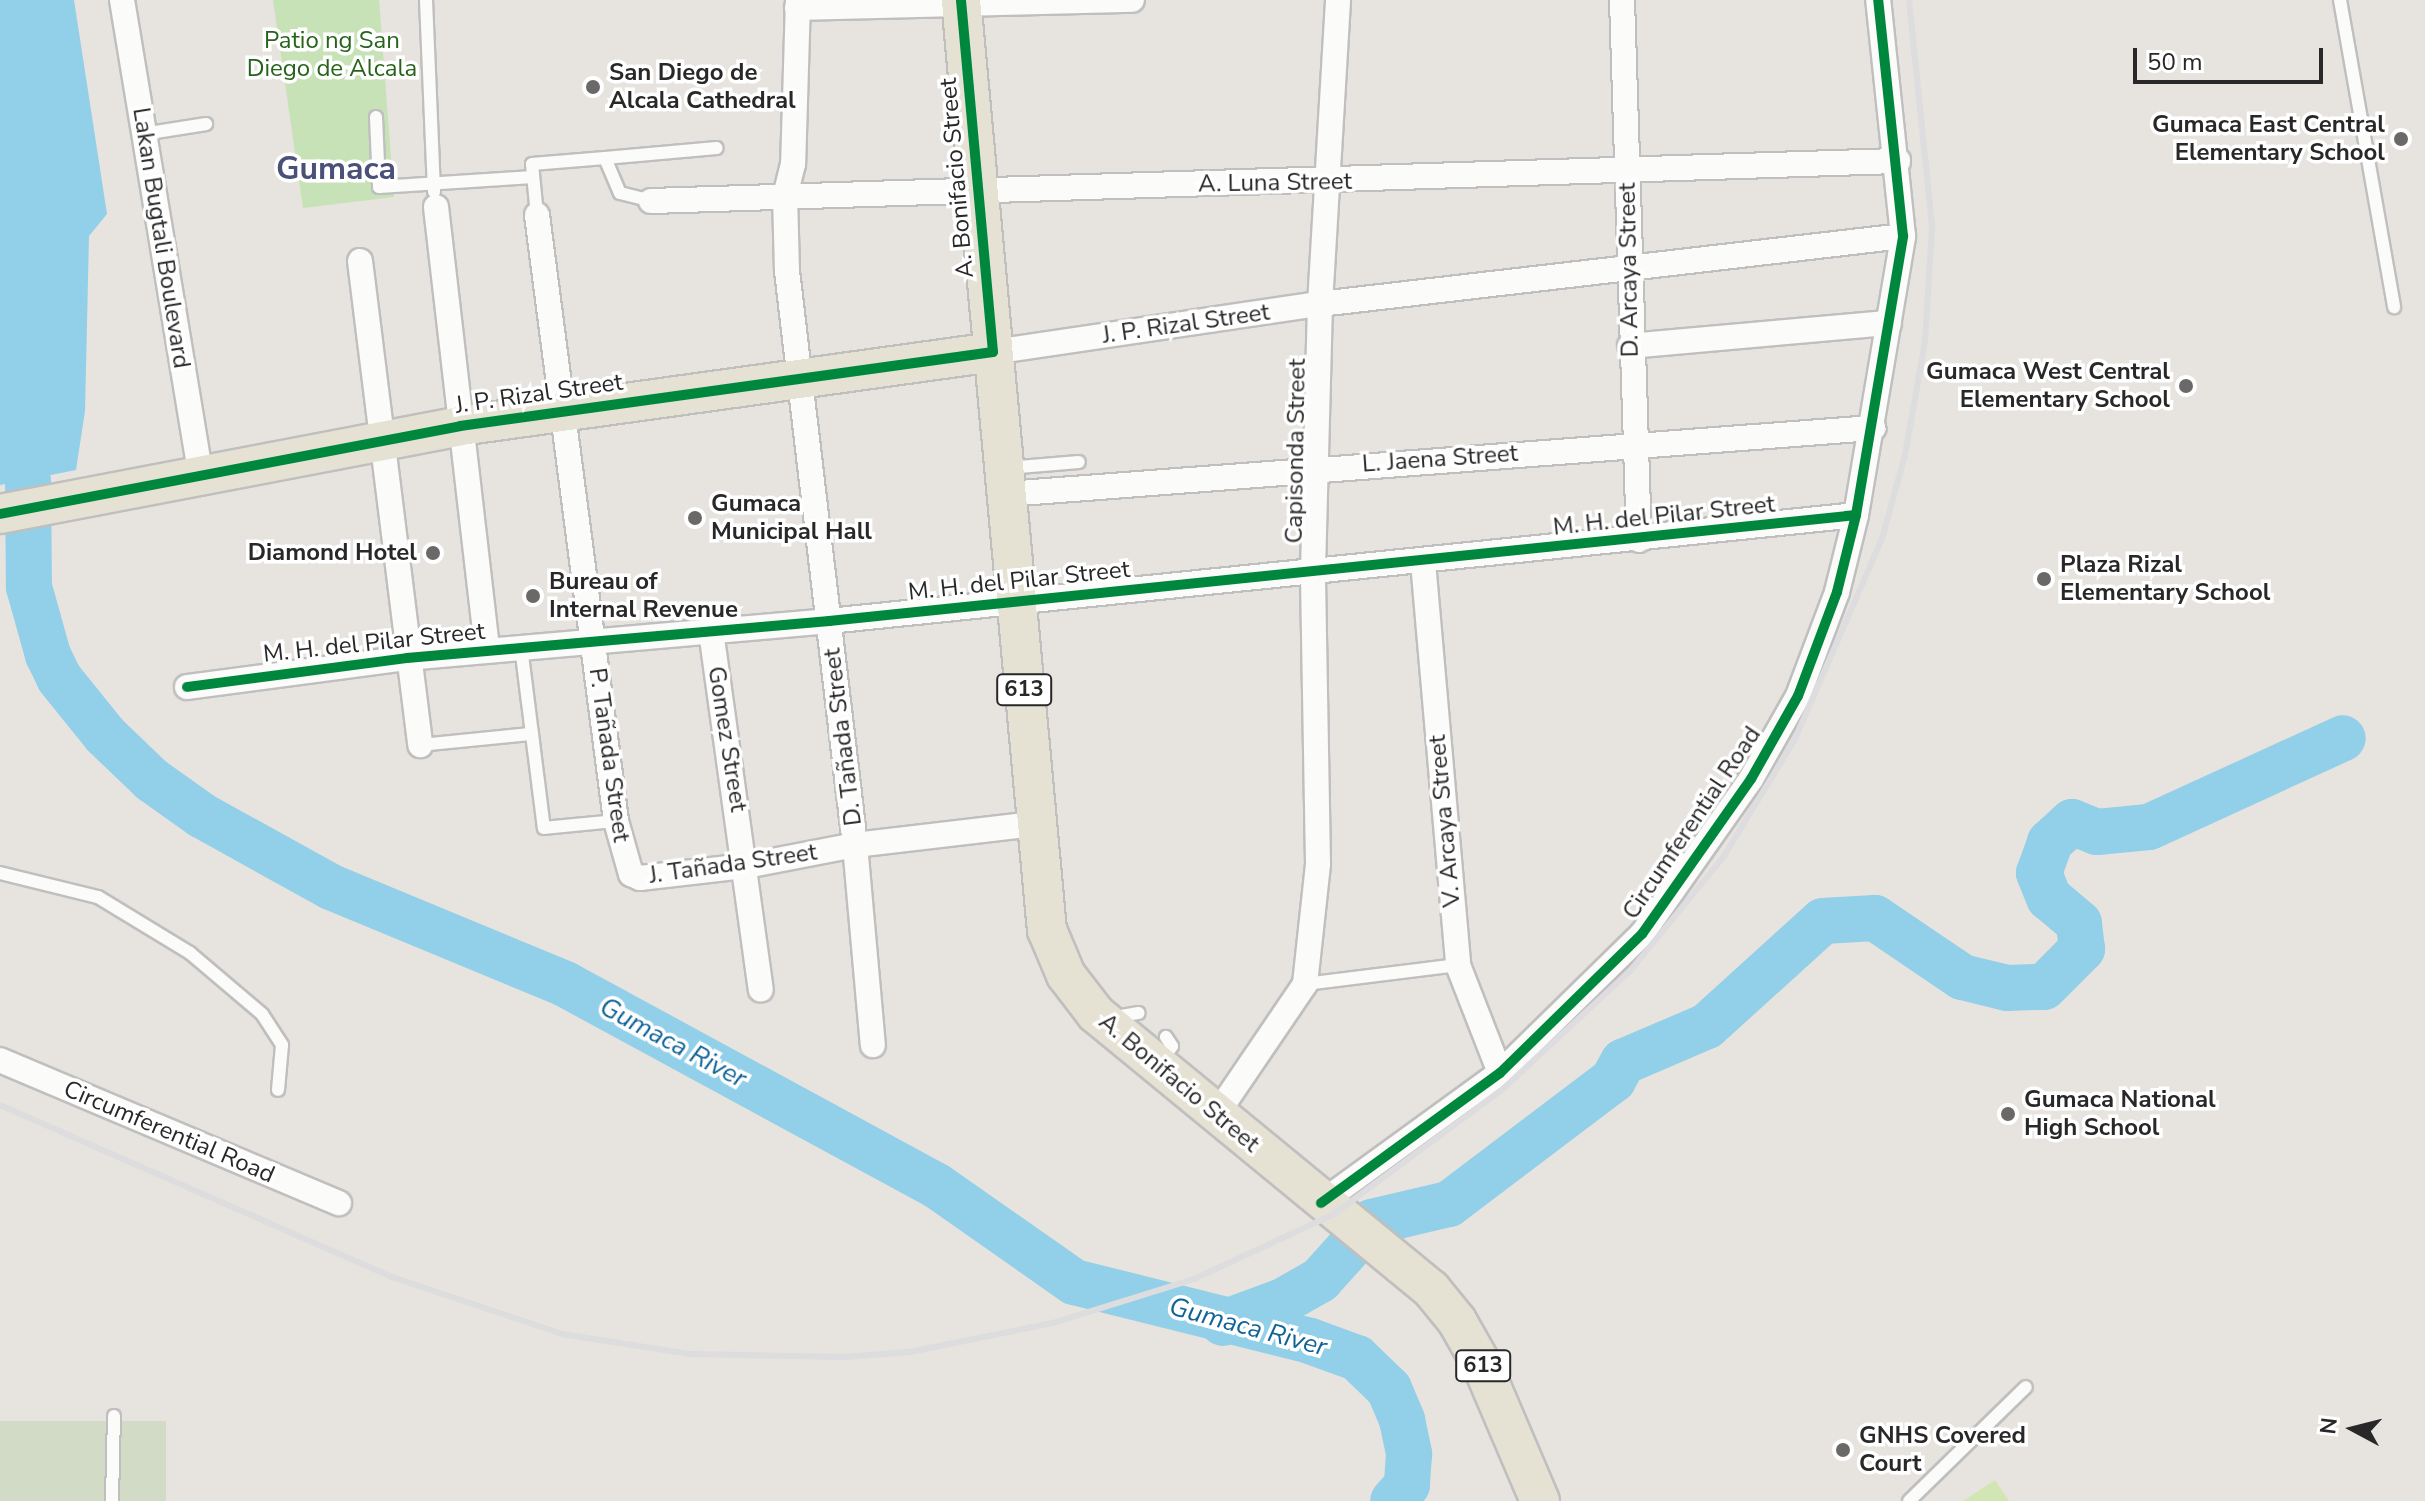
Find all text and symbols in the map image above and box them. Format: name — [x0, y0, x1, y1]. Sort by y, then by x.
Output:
park label: Patio ng San Diego de Alcala — [247, 27, 417, 83]
scale bar — [2137, 32, 2327, 82]
text: 50 m — [2147, 46, 2203, 78]
place label: San Diego de Alcala Cathedral — [609, 59, 796, 115]
street label: A. Bonifacio Street — [934, 77, 980, 279]
marker: San Diego de Alcala Cathedral — [584, 78, 602, 96]
street label: Lakan Bugtali Boulevard — [126, 105, 196, 371]
place label: Gumaca East Central Elementary School — [2152, 111, 2385, 167]
marker: Gumaca East Central Elementary School — [2392, 130, 2410, 148]
district label: Gumaca — [276, 150, 396, 188]
street label: A. Luna Street — [1198, 167, 1352, 199]
street label: D. Arcaya Street — [1613, 182, 1645, 358]
street label: J. P. Rizal Street — [1100, 298, 1272, 350]
street label: Capisonda Street — [1280, 358, 1312, 544]
place label: Gumaca West Central Elementary School — [1926, 358, 2170, 414]
street label: J. P. Rizal Street — [453, 368, 625, 420]
marker: Gumaca West Central Elementary School — [2177, 377, 2195, 395]
street label: L. Jaena Street — [1361, 439, 1519, 479]
place label: Gumaca Municipal Hall — [711, 490, 872, 546]
street label: M. H. del Pilar Street — [1552, 490, 1776, 542]
marker: Gumaca Municipal Hall — [686, 509, 704, 527]
place label: Diamond Hotel — [248, 539, 417, 567]
marker: Diamond Hotel — [424, 544, 442, 562]
place label: Plaza Rizal Elementary School — [2060, 551, 2270, 607]
street label: M. H. del Pilar Street — [907, 555, 1131, 607]
place label: Bureau of Internal Revenue — [549, 568, 738, 624]
marker: Plaza Rizal Elementary School — [2035, 570, 2053, 588]
marker: Bureau of Internal Revenue — [524, 587, 542, 605]
street label: M. H. del Pilar Street — [262, 617, 486, 669]
street label: D. Tañada Street — [818, 647, 868, 827]
street label: Gomez Street — [701, 664, 753, 814]
street label: P. Tañada Street — [583, 666, 635, 844]
road number: 613 — [996, 672, 1052, 708]
street label: Circumferential Road — [1617, 721, 1767, 925]
street label: V. Arcaya Street — [1423, 734, 1467, 908]
street label: J. Tañada Street — [647, 838, 819, 890]
water label: Gumaca River — [594, 991, 752, 1095]
street label: A. Bonifacio Street — [1093, 1007, 1265, 1159]
street label: Circumferential Road — [59, 1075, 279, 1189]
place label: Gumaca National High School — [2024, 1086, 2216, 1142]
marker: Gumaca National High School — [1999, 1105, 2017, 1123]
water label: Gumaca River — [1166, 1291, 1330, 1363]
road number: 613 — [1455, 1348, 1511, 1384]
north arrow — [2313, 1389, 2393, 1469]
text: N — [2313, 1416, 2345, 1436]
place label: GNHS Covered Court — [1859, 1422, 2026, 1478]
marker: GNHS Covered Court — [1834, 1441, 1852, 1459]

